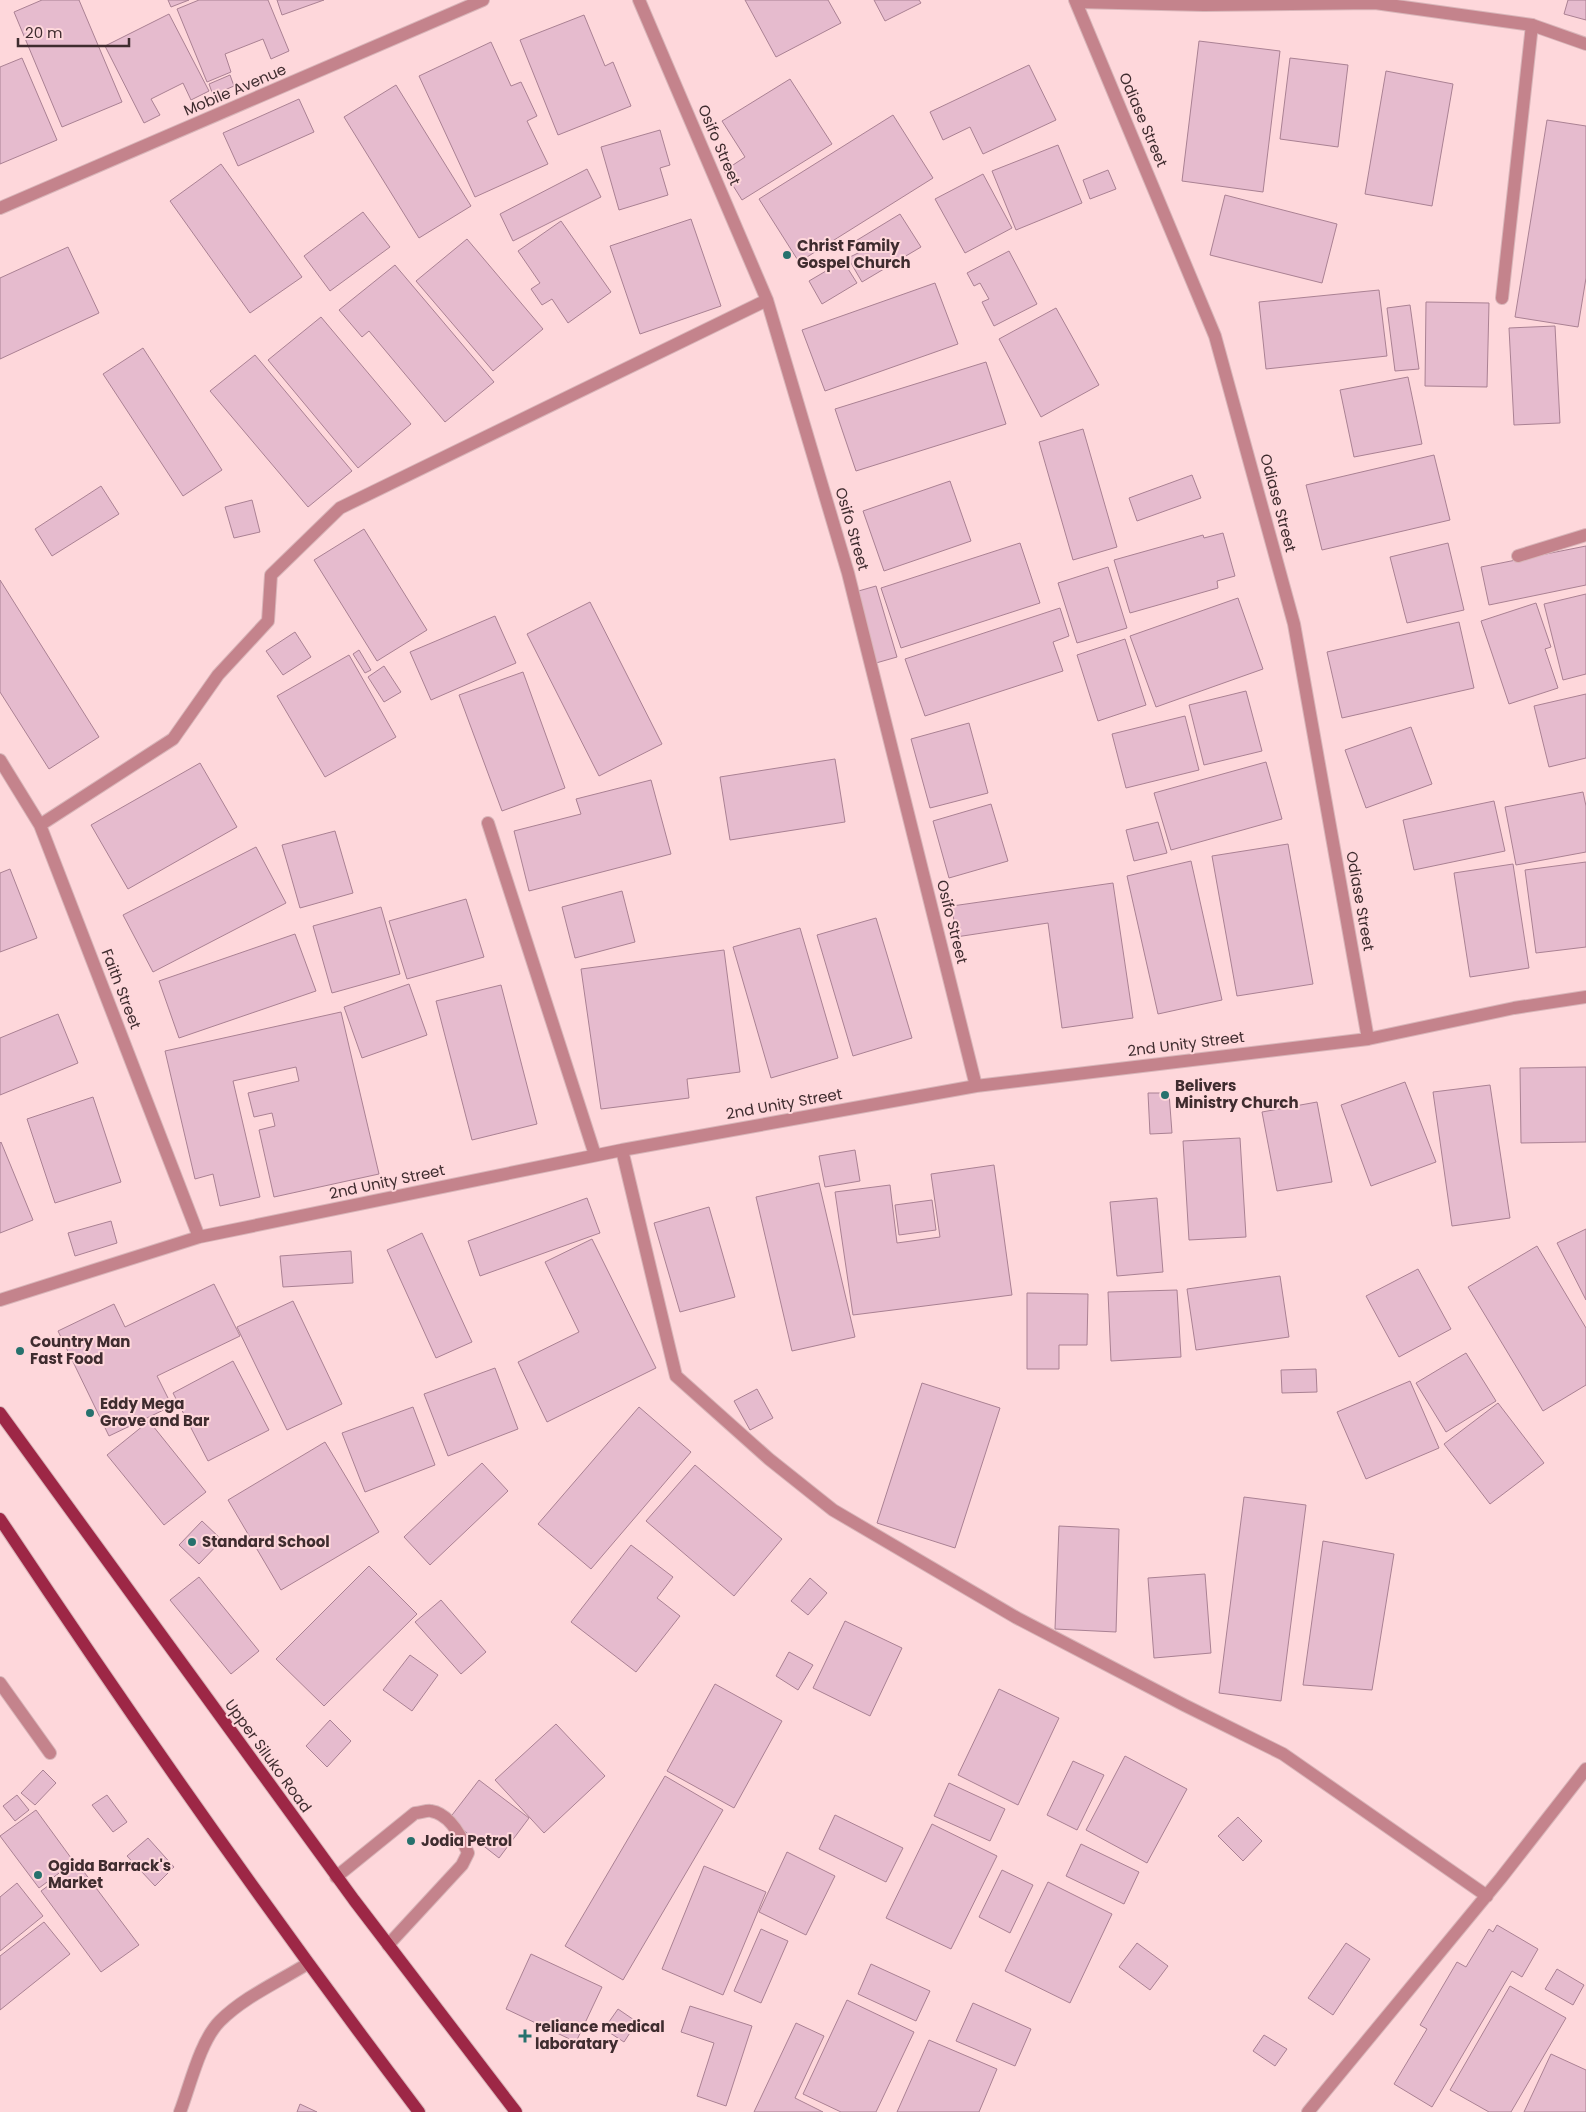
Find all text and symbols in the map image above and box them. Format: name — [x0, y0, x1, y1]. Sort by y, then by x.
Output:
scale bar — [18, 15, 129, 47]
text: 20 m — [25, 22, 63, 43]
street label: Mobile Avenue — [180, 58, 289, 121]
street label: Odiase Street — [1114, 69, 1173, 170]
street label: Osifo Street — [693, 101, 746, 188]
place label: Christ Family Gospel Church — [797, 235, 911, 273]
marker: Christ Family Gospel Church — [781, 249, 793, 261]
street label: Odiase Street — [1255, 451, 1302, 554]
street label: Osifo Street — [831, 485, 874, 573]
street label: Odiase Street — [1341, 849, 1380, 952]
street label: Osifo Street — [932, 878, 973, 966]
street label: Faith Street — [97, 946, 146, 1032]
street label: 2nd Unity Street — [1126, 1026, 1246, 1061]
place label: Belivers Ministry Church — [1175, 1075, 1299, 1113]
street label: 2nd Unity Street — [724, 1083, 844, 1124]
marker: Belivers Ministry Church — [1159, 1089, 1171, 1101]
street label: 2nd Unity Street — [327, 1159, 447, 1204]
place label: Country Man Fast Food — [30, 1331, 130, 1369]
marker: Country Man Fast Food — [14, 1345, 26, 1357]
place label: Eddy Mega Grove and Bar — [100, 1393, 210, 1431]
marker: Eddy Mega Grove and Bar — [84, 1407, 96, 1419]
place label: Standard School — [202, 1531, 330, 1552]
marker: Standard School — [186, 1536, 198, 1548]
street label: Upper Siluko Road — [220, 1695, 317, 1817]
place label: Jodia Petrol — [421, 1830, 512, 1851]
marker: Jodia Petrol — [405, 1835, 417, 1847]
place label: Ogida Barrack's Market — [48, 1855, 171, 1893]
marker: Ogida Barrack's Market — [32, 1869, 44, 1881]
place label: reliance medical laboratary — [535, 2016, 665, 2054]
marker: reliance medical laboratary — [519, 2030, 531, 2042]

